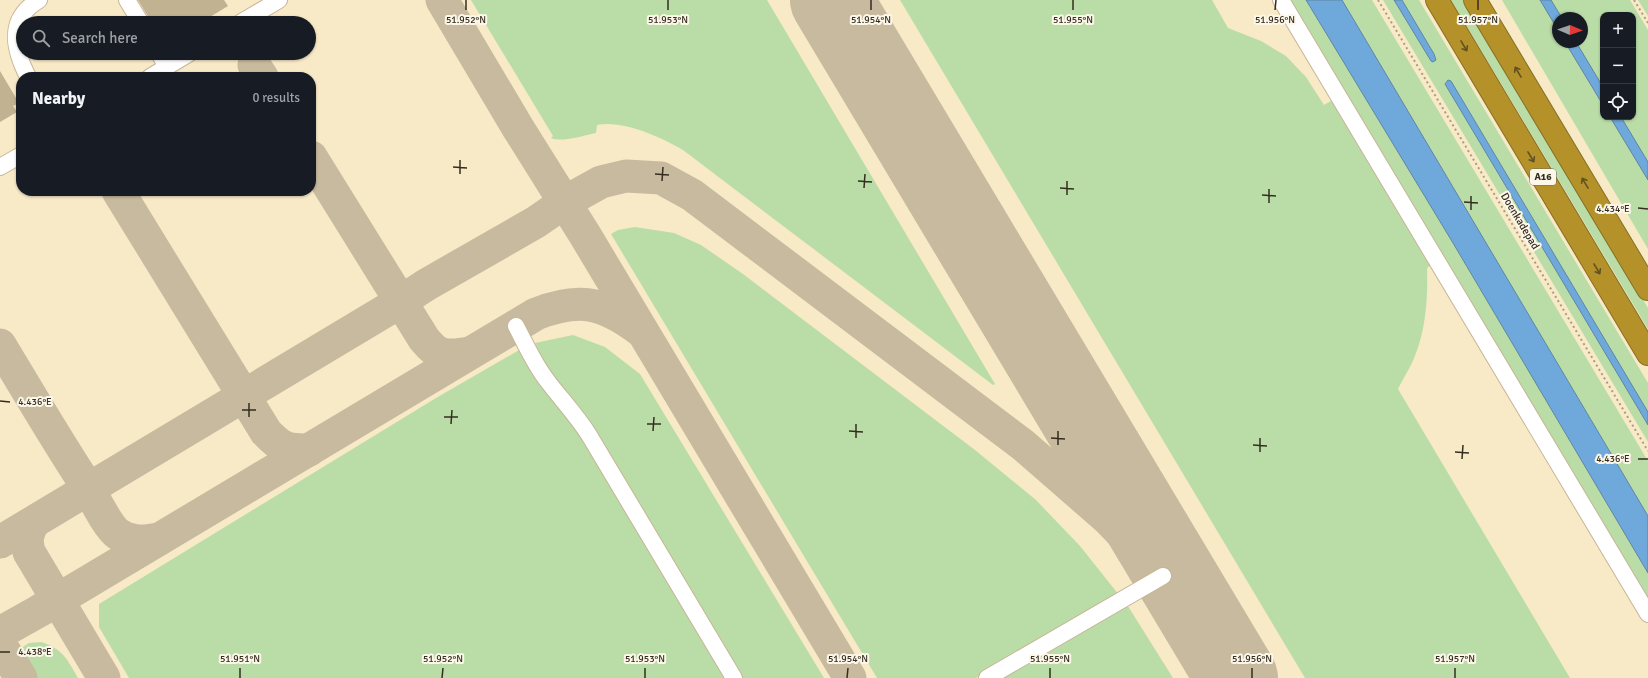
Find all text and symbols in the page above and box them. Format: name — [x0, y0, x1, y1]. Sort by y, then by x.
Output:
north arrow — [1552, 12, 1588, 48]
map controls — [1600, 12, 1636, 120]
button: + — [1600, 12, 1636, 48]
text: 51.952°N — [446, 14, 486, 26]
text: 51.953°N — [648, 14, 688, 26]
text: 51.954°N — [851, 14, 891, 26]
text: 51.955°N — [1053, 14, 1093, 26]
text: 51.956°N — [1255, 14, 1295, 26]
text: 51.957°N — [1458, 14, 1498, 26]
search box — [16, 16, 316, 60]
icon: search — [30, 27, 52, 49]
text: Search here — [62, 29, 138, 47]
one-way arrow — [1461, 40, 1469, 52]
button: − — [1600, 48, 1636, 84]
one-way arrow — [1514, 67, 1522, 78]
button: locate — [1600, 84, 1636, 120]
text: Nearby — [32, 88, 85, 109]
text: 0 results — [252, 90, 300, 106]
one-way arrow — [1527, 151, 1535, 163]
road number: A16 — [1530, 169, 1556, 185]
one-way arrow — [1580, 177, 1588, 189]
street label: Doenkadepad — [1498, 190, 1542, 252]
text: 4.434°E — [1596, 203, 1630, 215]
one-way arrow — [1594, 263, 1602, 275]
text: 4.436°E — [18, 396, 52, 408]
text: 4.436°E — [1596, 453, 1630, 465]
text: 4.438°E — [18, 646, 52, 658]
text: 51.951°N — [220, 653, 260, 665]
text: 51.952°N — [423, 653, 463, 665]
text: 51.953°N — [625, 653, 665, 665]
text: 51.954°N — [828, 653, 868, 665]
text: 51.955°N — [1030, 653, 1070, 665]
text: 51.956°N — [1232, 653, 1272, 665]
text: 51.957°N — [1435, 653, 1475, 665]

